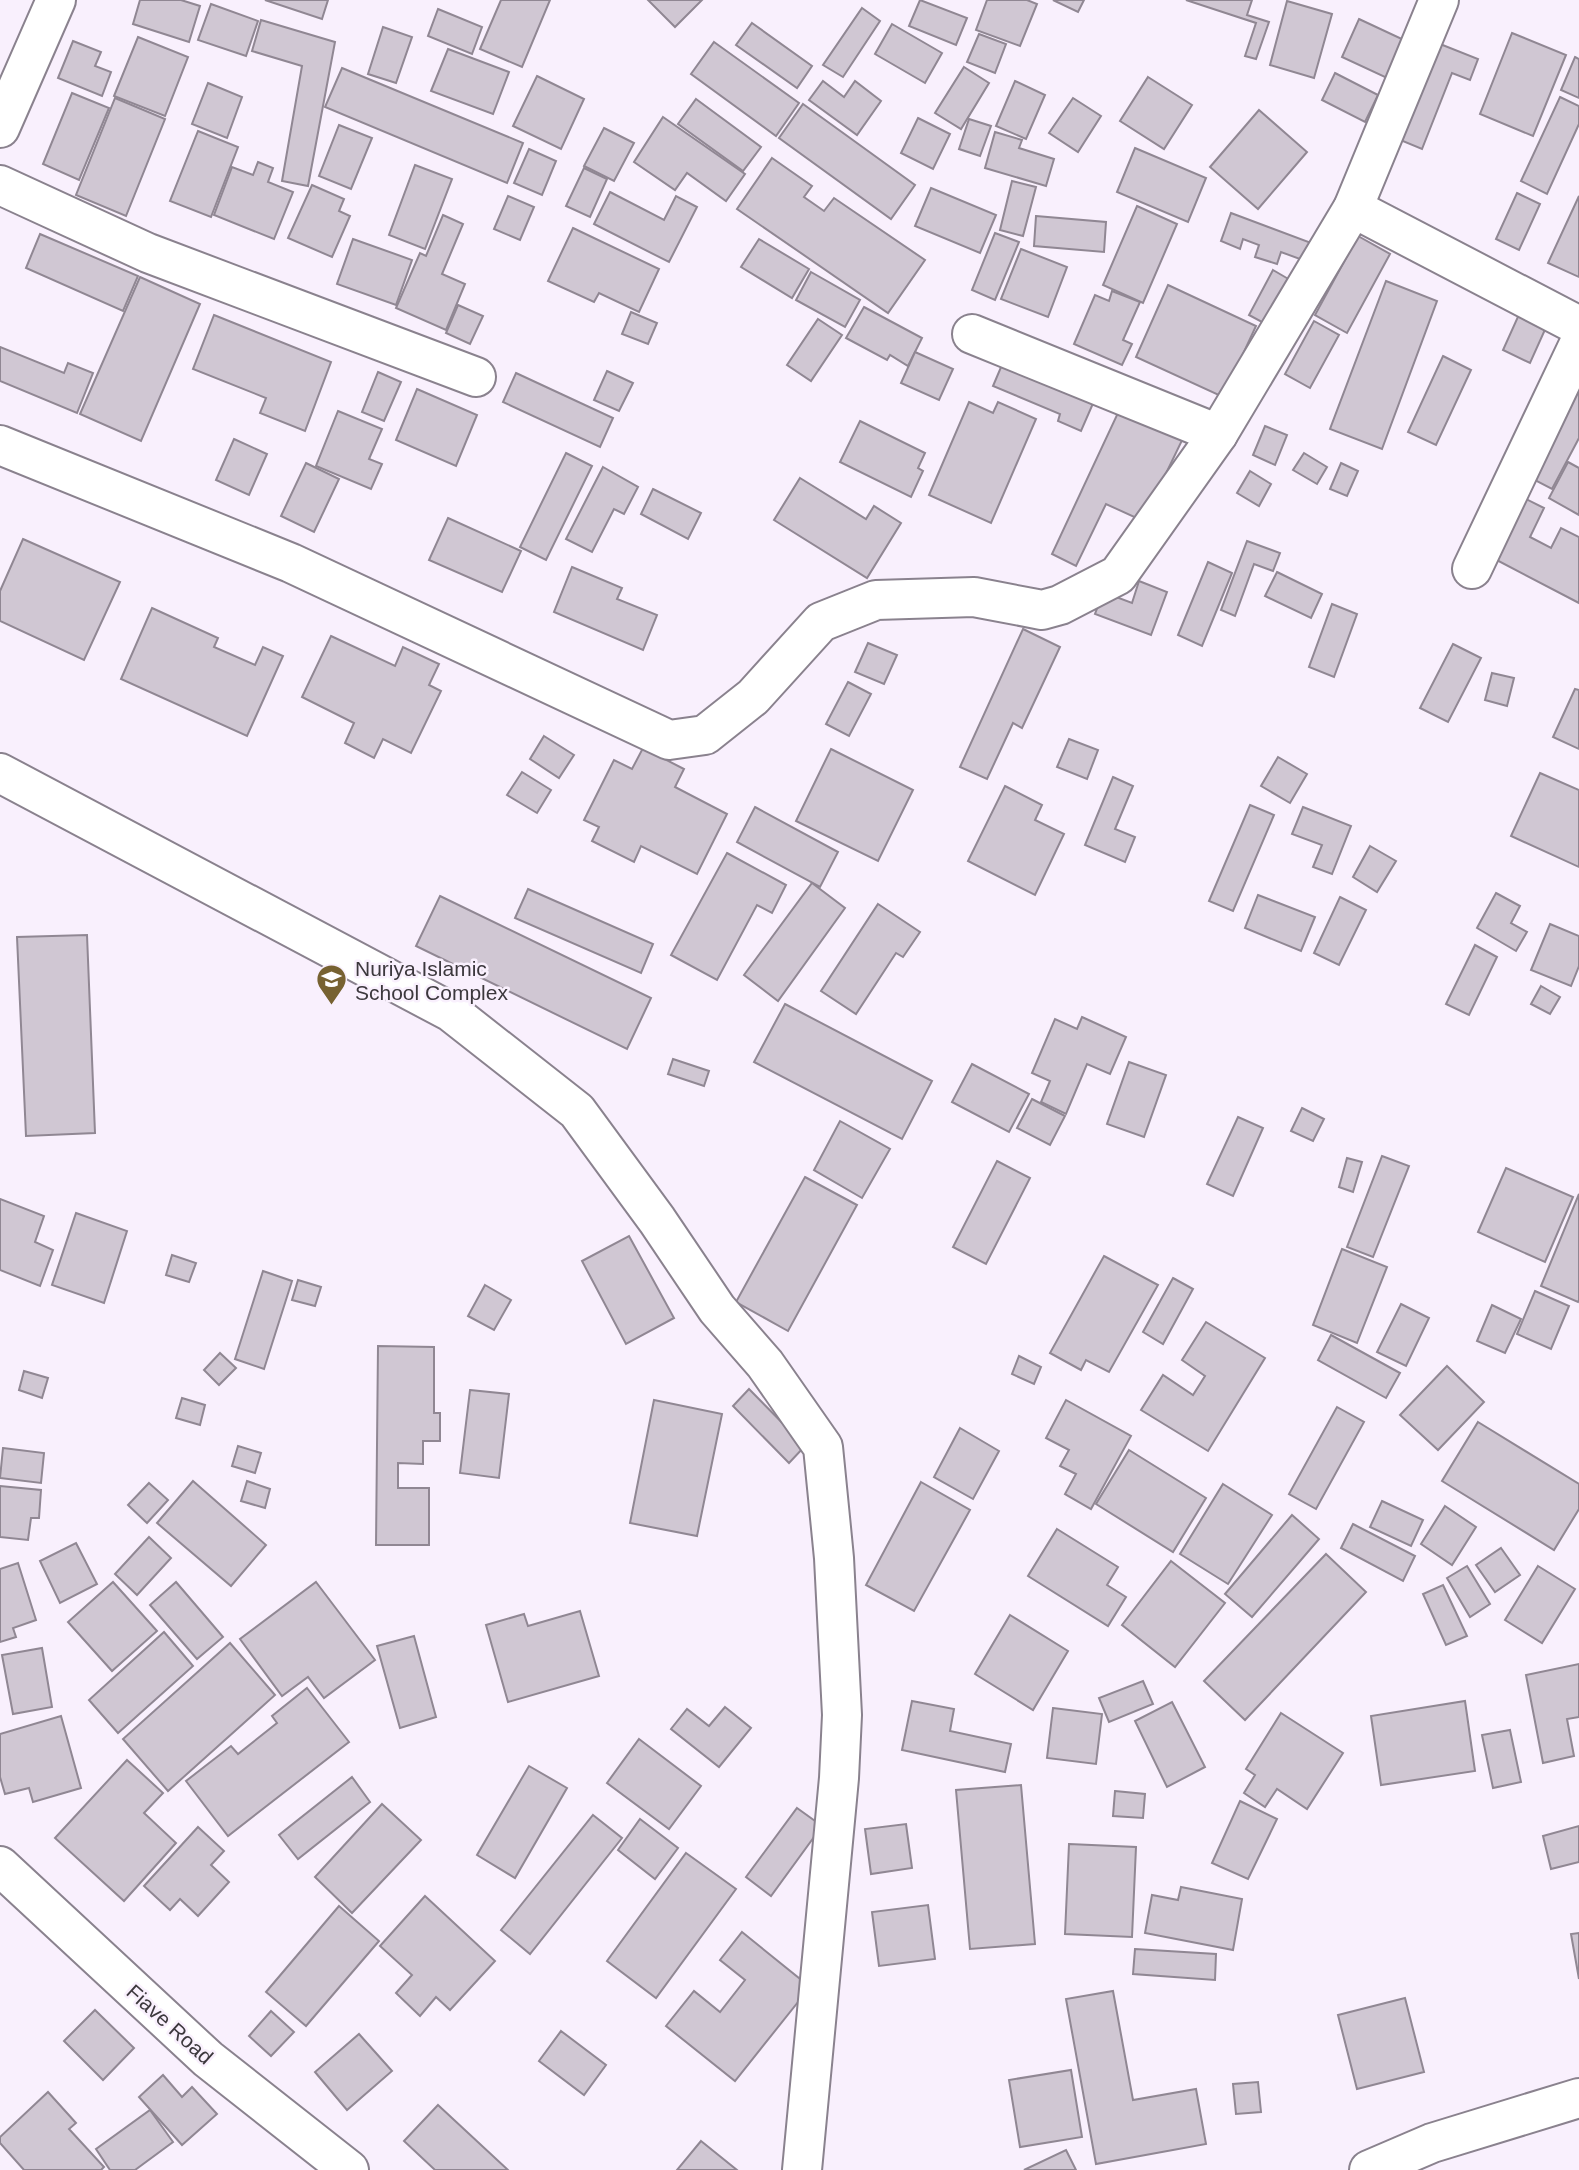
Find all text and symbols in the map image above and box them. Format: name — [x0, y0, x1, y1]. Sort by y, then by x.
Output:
place label: Nuriya Islamic School Complex — [355, 957, 508, 1004]
school or university icon: Nuriya Islamic School Complex — [315, 963, 349, 1007]
street label: Fiave Road — [122, 1980, 218, 2068]

